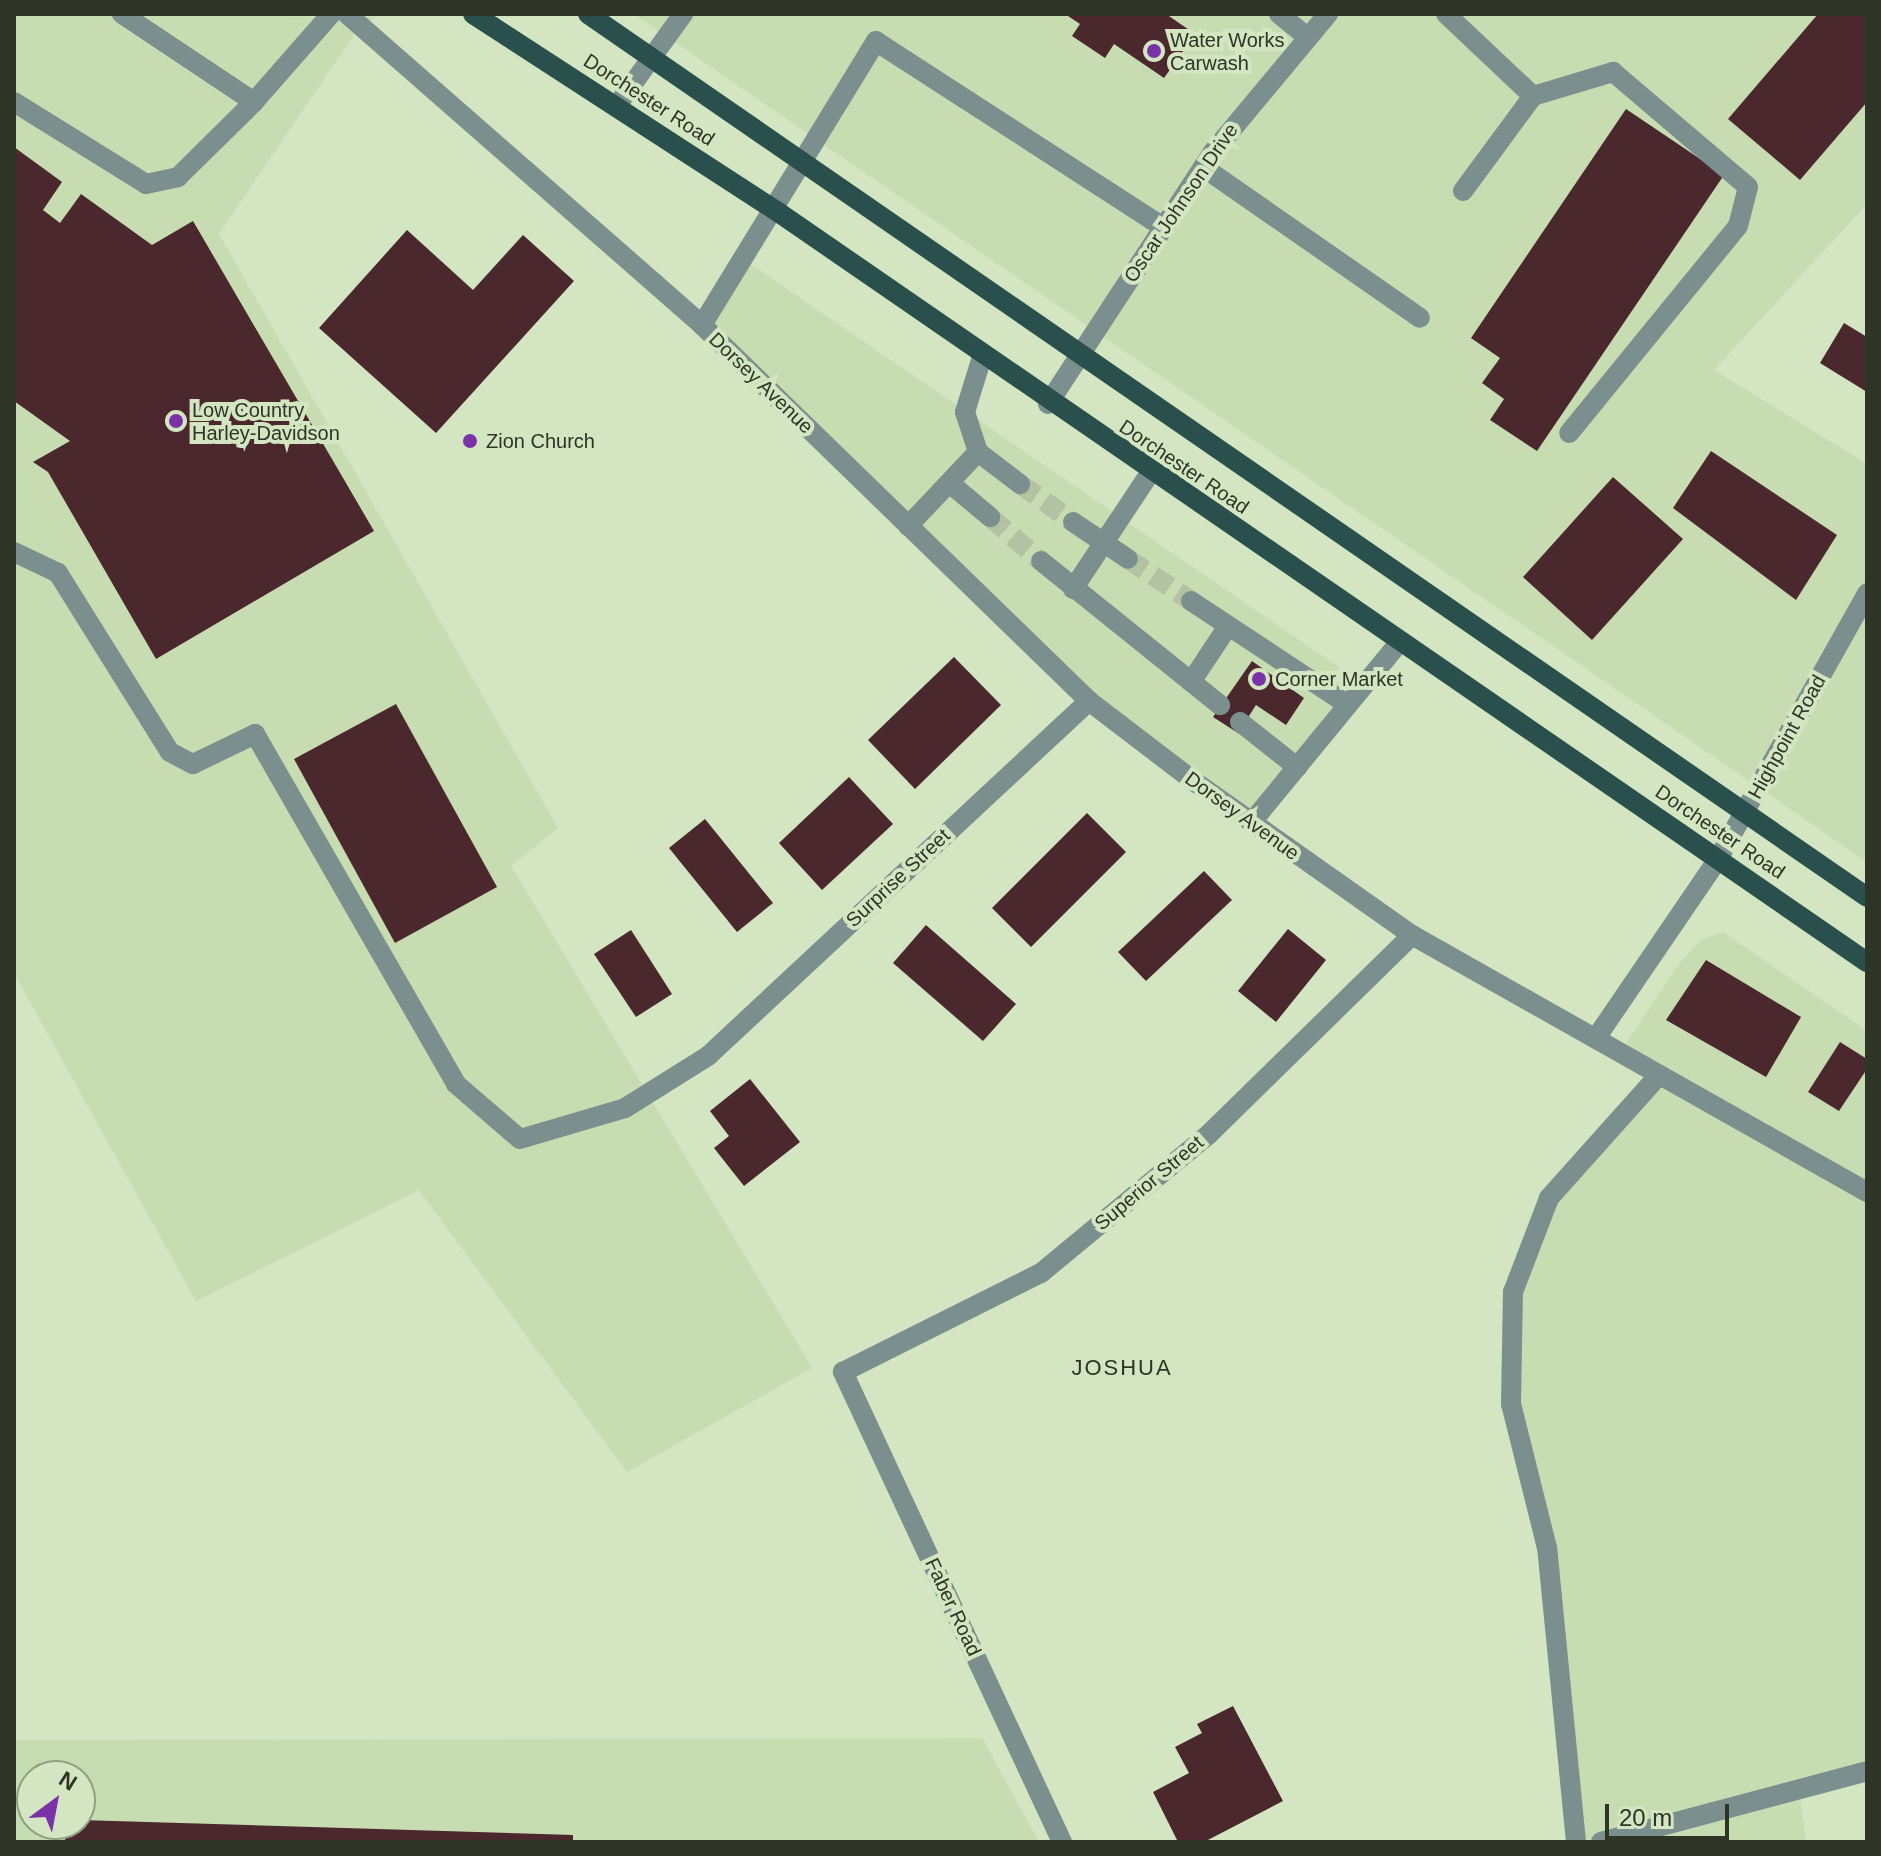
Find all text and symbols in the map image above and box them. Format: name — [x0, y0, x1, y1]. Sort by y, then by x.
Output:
place label: Water Works Carwash — [1170, 28, 1284, 75]
marker: Water Works Carwash — [1145, 42, 1163, 60]
street label: Dorchester Road — [579, 49, 719, 151]
street label: Oscar Johnson Drive — [1119, 119, 1243, 287]
street label: Dorsey Avenue — [704, 327, 818, 439]
place label: Low Country Harley-Davidson — [192, 398, 340, 445]
marker: Low Country Harley-Davidson — [167, 412, 185, 430]
street label: Dorchester Road — [1115, 415, 1253, 519]
place label: Zion Church — [486, 429, 595, 453]
marker: Zion Church — [461, 432, 479, 450]
place label: Corner Market — [1275, 667, 1403, 691]
marker: Corner Market — [1250, 670, 1268, 688]
street label: Highpoint Road — [1743, 671, 1831, 803]
street label: Dorsey Avenue — [1180, 766, 1304, 866]
street label: Dorchester Road — [1651, 780, 1789, 884]
street label: Surprise Street — [841, 824, 955, 932]
street label: Superior Street — [1090, 1131, 1208, 1235]
district label: JOSHUA — [1071, 1355, 1173, 1381]
street label: Faber Road — [920, 1554, 986, 1660]
north arrow — [16, 1760, 96, 1840]
text: N — [55, 1766, 81, 1796]
scale bar — [1609, 1788, 1733, 1838]
text: 20 m — [1619, 1804, 1672, 1831]

